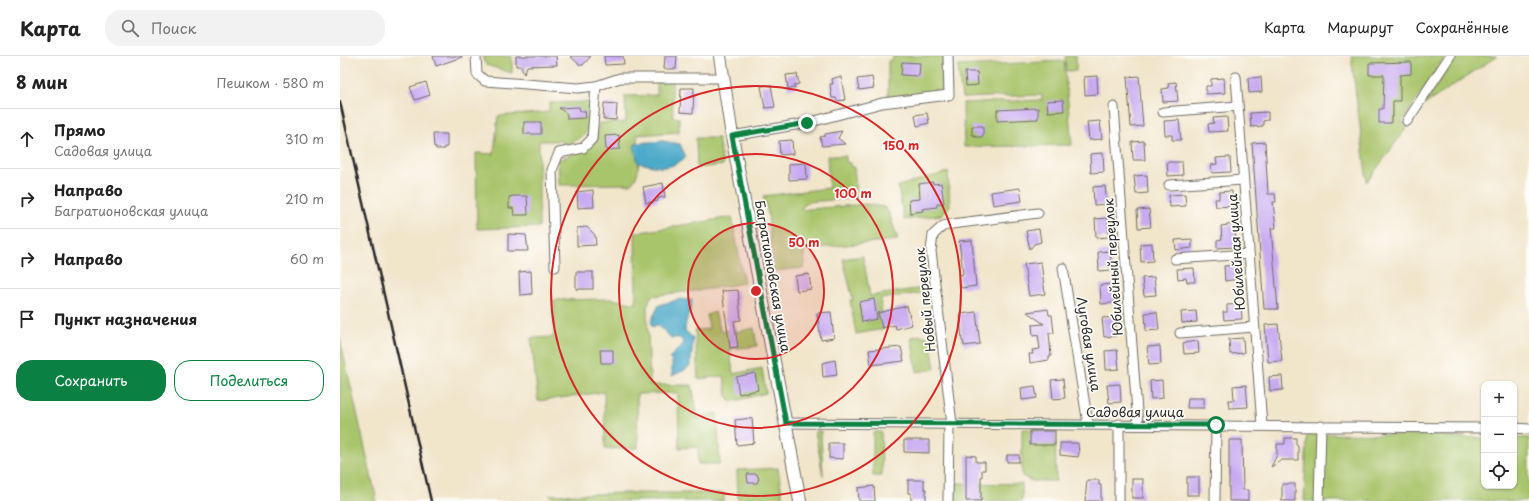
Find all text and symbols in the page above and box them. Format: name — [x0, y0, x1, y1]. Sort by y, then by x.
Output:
search box — [105, 10, 385, 46]
text: Карта — [20, 14, 81, 42]
text: Поиск — [151, 16, 196, 39]
icon: search — [119, 17, 141, 39]
text: Карта — [1264, 17, 1305, 38]
text: Маршрут — [1327, 17, 1393, 38]
text: Сохранённые — [1415, 17, 1509, 38]
text: 8 мин — [16, 69, 68, 95]
text: Пешком · 580 m — [216, 73, 324, 92]
route end — [798, 114, 816, 132]
text: Прямо — [54, 118, 105, 141]
icon: ahead — [16, 128, 38, 150]
text: 310 m — [285, 129, 324, 148]
text: 150 m — [883, 136, 919, 154]
text: Садовая улица — [54, 141, 152, 160]
text: Направо — [54, 178, 123, 201]
text: 100 m — [834, 184, 872, 202]
icon: right — [16, 188, 38, 210]
text: 210 m — [285, 189, 324, 208]
street label: Юбилейная улица — [1222, 192, 1249, 311]
street label: Багратионовская улица — [751, 198, 796, 354]
street label: Юбилейный переулок — [1098, 198, 1127, 336]
text: Багратионовская улица — [54, 201, 208, 220]
text: 50 m — [788, 233, 820, 251]
text: Направо — [54, 247, 123, 270]
street label: Новый переулок — [910, 247, 939, 353]
icon: right — [16, 248, 38, 270]
text: 60 m — [290, 249, 324, 268]
centre of rings — [749, 284, 763, 298]
street label: Луговая улица — [1073, 295, 1106, 393]
text: Пункт назначения — [54, 307, 197, 330]
icon: arrive — [16, 308, 38, 330]
button: Сохранить — [16, 360, 166, 401]
button: Поделиться — [174, 360, 324, 401]
map controls — [1481, 381, 1517, 489]
button: + — [1481, 381, 1517, 417]
street label: Садовая улица — [1086, 402, 1185, 421]
route start — [1207, 416, 1225, 434]
button: − — [1481, 417, 1517, 453]
button: locate — [1481, 453, 1517, 489]

